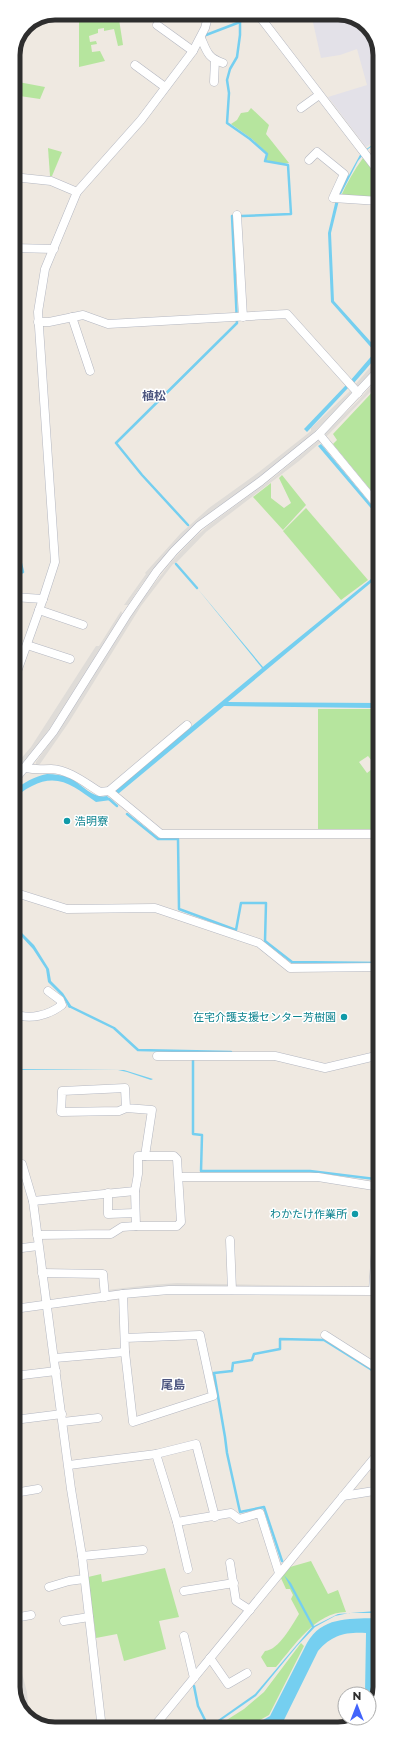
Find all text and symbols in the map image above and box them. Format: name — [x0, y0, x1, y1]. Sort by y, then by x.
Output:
district label: 植松 — [142, 388, 166, 403]
place label: 浩明寮 — [75, 814, 108, 828]
marker: 浩明寮 — [62, 816, 72, 826]
place label: 在宅介護支援センター芳樹園 — [193, 1010, 336, 1024]
marker: 在宅介護支援センター芳樹園 — [339, 1012, 349, 1022]
place label: わかたけ作業所 — [270, 1207, 348, 1221]
marker: わかたけ作業所 — [350, 1209, 360, 1219]
district label: 尾島 — [161, 1377, 185, 1392]
north arrow — [337, 1686, 377, 1726]
text: N — [353, 1689, 361, 1703]

